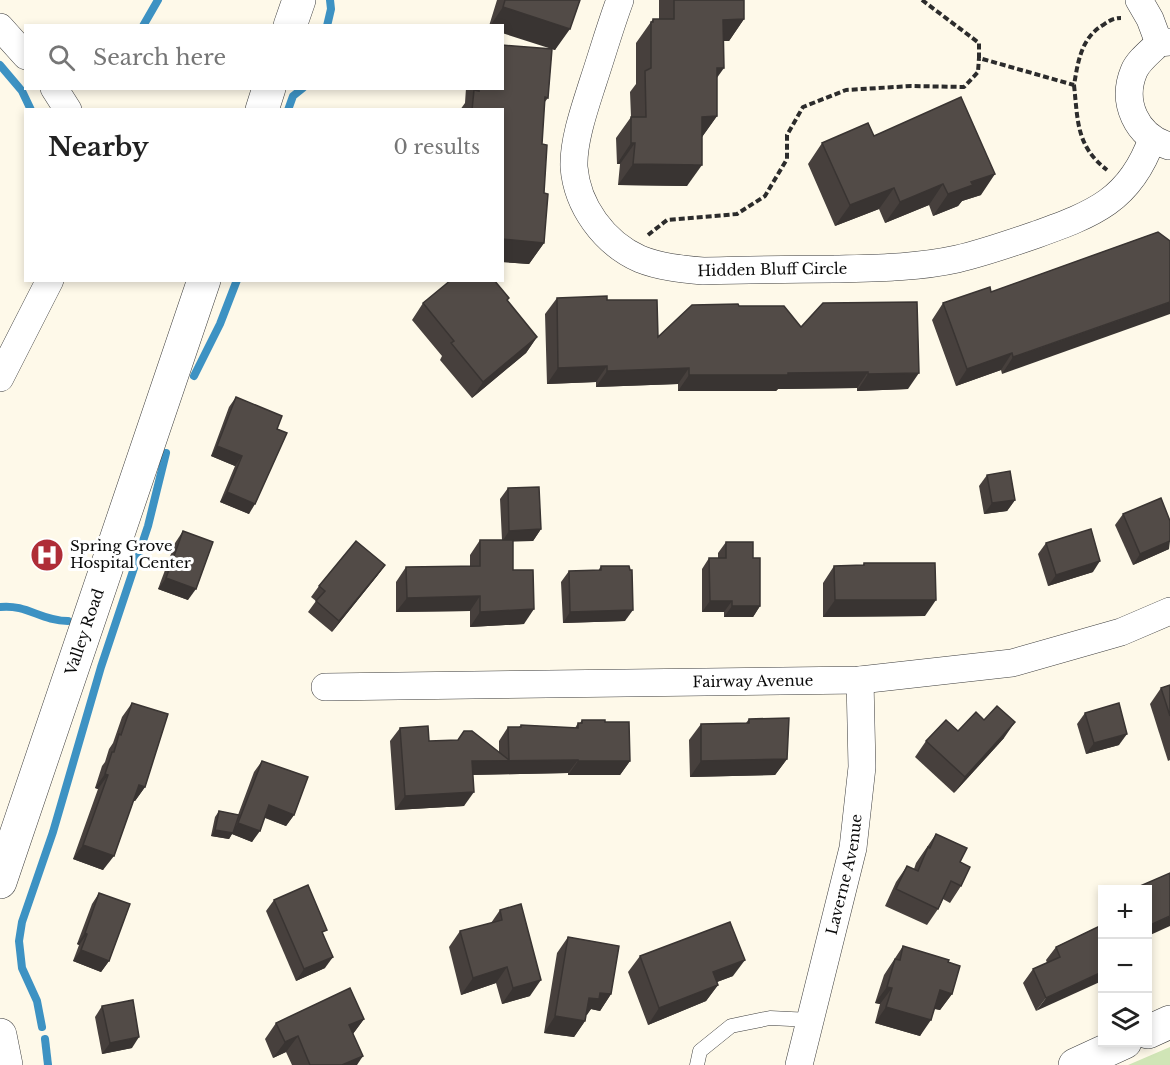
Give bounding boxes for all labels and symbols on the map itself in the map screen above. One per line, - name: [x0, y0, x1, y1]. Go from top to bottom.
- street label: Hidden Bluff Circle: [697, 259, 847, 280]
- place label: Spring Grove Hospital Center: [70, 536, 192, 572]
- hospital icon: Spring Grove Hospital Center: [29, 537, 65, 573]
- street label: Valley Road: [60, 586, 108, 679]
- street label: Fairway Avenue: [692, 671, 813, 691]
- street label: Laverne Avenue: [822, 813, 866, 937]

